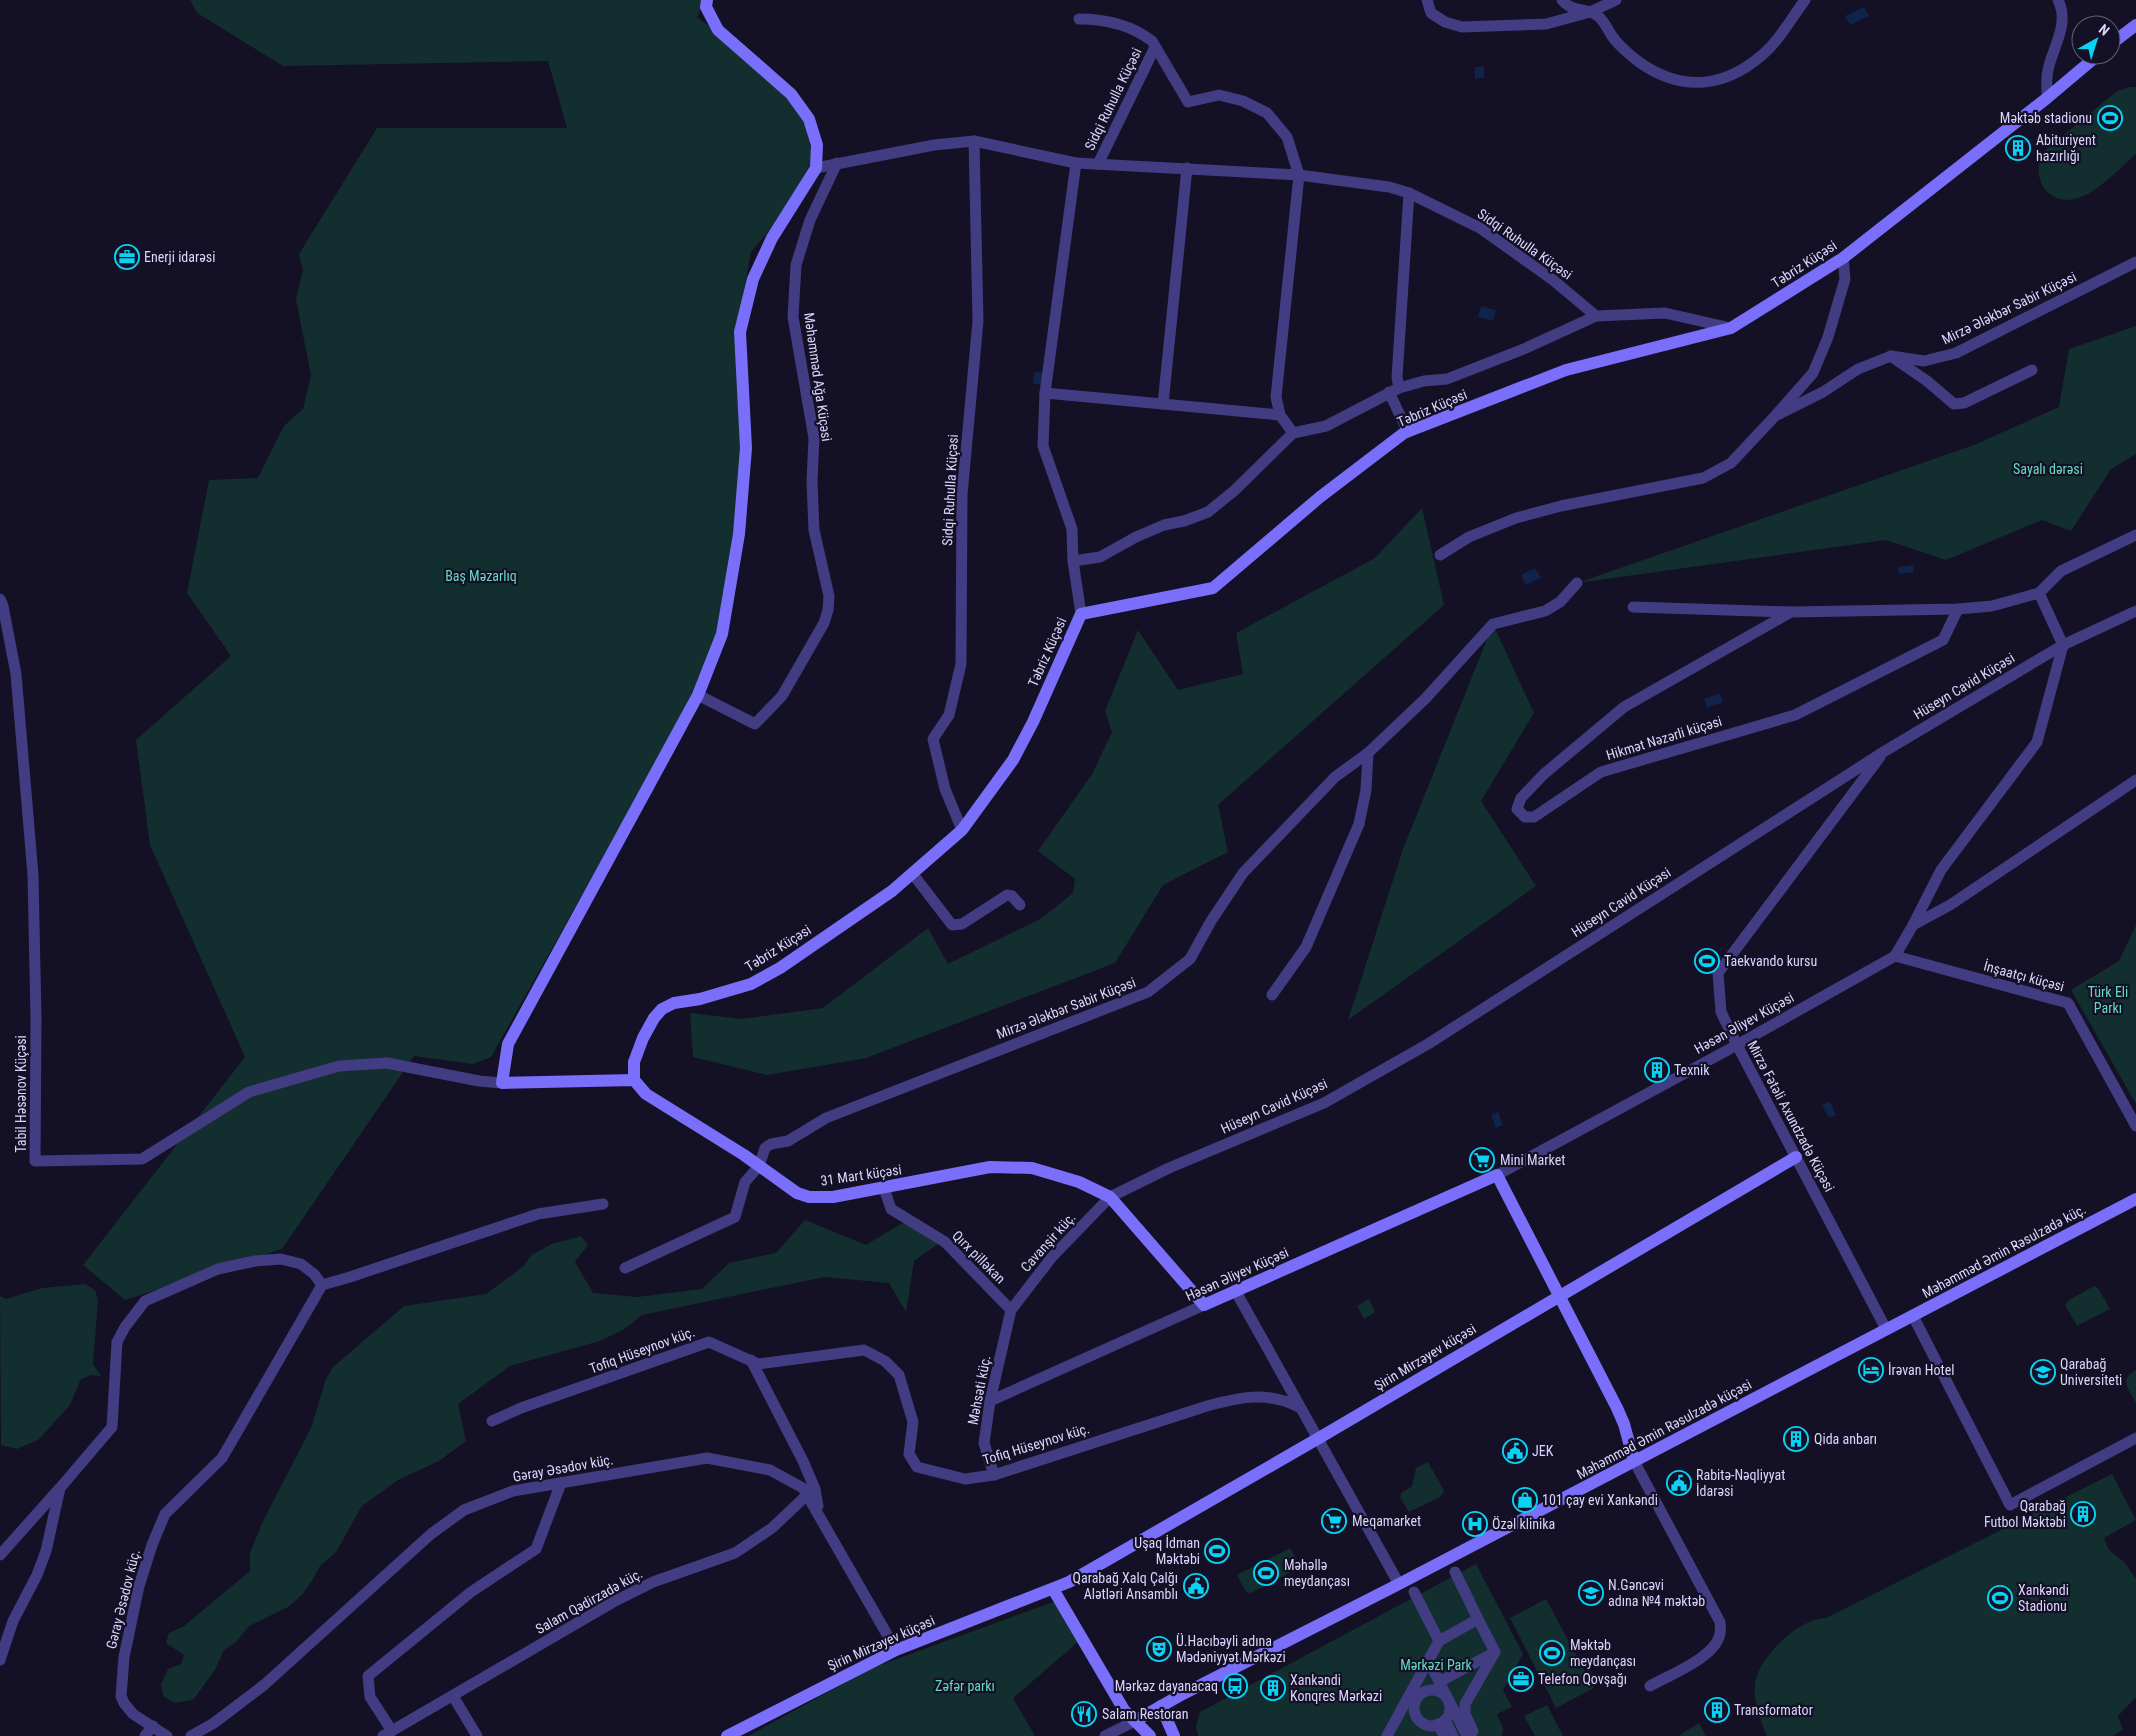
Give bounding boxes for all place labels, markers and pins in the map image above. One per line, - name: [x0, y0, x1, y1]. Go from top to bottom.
- sports icon: Məktəb stadionu: [2097, 105, 2123, 131]
- place label: Məktəb stadionu: [2000, 110, 2092, 126]
- place label: Abituriyent hazırlığı: [2036, 132, 2096, 164]
- building icon: Abituriyent hazırlığı: [2005, 135, 2031, 161]
- office icon: Enerji idarəsi: [114, 244, 140, 270]
- place label: Enerji idarəsi: [144, 249, 215, 265]
- sports icon: Taekvando kursu: [1694, 948, 1720, 974]
- place label: Taekvando kursu: [1724, 953, 1817, 969]
- building icon: Texnik: [1644, 1057, 1670, 1083]
- place label: Texnik: [1674, 1062, 1710, 1078]
- supermarket icon: Mini Market: [1469, 1147, 1495, 1173]
- place label: Mini Market: [1500, 1152, 1565, 1168]
- place label: Qarabağ Universiteti: [2060, 1356, 2122, 1388]
- hotel icon: İrəvan Hotel: [1858, 1357, 1884, 1383]
- school or university icon: Qarabağ Universiteti: [2030, 1359, 2056, 1385]
- place label: İrəvan Hotel: [1888, 1362, 1954, 1378]
- building icon: Qida anbarı: [1783, 1426, 1809, 1452]
- place label: Qida anbarı: [1814, 1431, 1877, 1447]
- public building icon: JEK: [1502, 1438, 1528, 1464]
- place label: JEK: [1532, 1443, 1554, 1459]
- place label: Rabitə-Nəqliyyat İdarəsi: [1696, 1467, 1785, 1499]
- public building icon: Rabitə-Nəqliyyat İdarəsi: [1666, 1470, 1692, 1496]
- shop icon: 101 çay evi Xankəndi: [1512, 1487, 1538, 1513]
- place label: 101 çay evi Xankəndi: [1542, 1492, 1658, 1508]
- place label: Qarabağ Futbol Məktəbi: [1984, 1498, 2066, 1530]
- building icon: Qarabağ Futbol Məktəbi: [2070, 1501, 2096, 1527]
- supermarket icon: Meqamarket: [1321, 1508, 1347, 1534]
- hospital icon: Özəl klinika: [1462, 1511, 1488, 1537]
- place label: Meqamarket: [1352, 1513, 1421, 1529]
- place label: Özəl klinika: [1492, 1516, 1555, 1532]
- place label: Uşaq İdman Məktəbi: [1134, 1535, 1200, 1567]
- sports icon: Uşaq İdman Məktəbi: [1204, 1538, 1230, 1564]
- place label: Məhəllə meydançası: [1284, 1557, 1350, 1589]
- sports icon: Məhəllə meydançası: [1253, 1560, 1279, 1586]
- place label: Qarabağ Xalq Çalğı Alətləri Ansamblı: [1073, 1570, 1178, 1602]
- public building icon: Qarabağ Xalq Çalğı Alətləri Ansamblı: [1183, 1573, 1209, 1599]
- place label: N.Gəncəvi adına №4 məktəb: [1608, 1577, 1705, 1609]
- school or university icon: N.Gəncəvi adına №4 məktəb: [1578, 1580, 1604, 1606]
- place label: Xankəndi Stadionu: [2018, 1582, 2069, 1614]
- sports icon: Xankəndi Stadionu: [1987, 1585, 2013, 1611]
- place label: Ü.Hacıbəyli adına Mədəniyyət Mərkəzi: [1176, 1633, 1286, 1665]
- theatre icon: Ü.Hacıbəyli adına Mədəniyyət Mərkəzi: [1146, 1636, 1172, 1662]
- place label: Məktəb meydançası: [1570, 1637, 1636, 1669]
- sports icon: Məktəb meydançası: [1539, 1640, 1565, 1666]
- office icon: Telefon Qovşağı: [1508, 1666, 1534, 1692]
- place label: Telefon Qovşağı: [1538, 1671, 1627, 1687]
- place label: Xankəndi Konqres Mərkəzi: [1290, 1672, 1382, 1704]
- bus stop icon: Mərkəz dayanacaq: [1222, 1673, 1248, 1699]
- building icon: Xankəndi Konqres Mərkəzi: [1260, 1675, 1286, 1701]
- place label: Mərkəz dayanacaq: [1115, 1678, 1218, 1694]
- building icon: Transformator: [1704, 1697, 1730, 1723]
- restaurant icon: Salam Restoran: [1071, 1701, 1097, 1727]
- place label: Transformator: [1734, 1702, 1813, 1718]
- place label: Salam Restoran: [1102, 1706, 1189, 1722]

